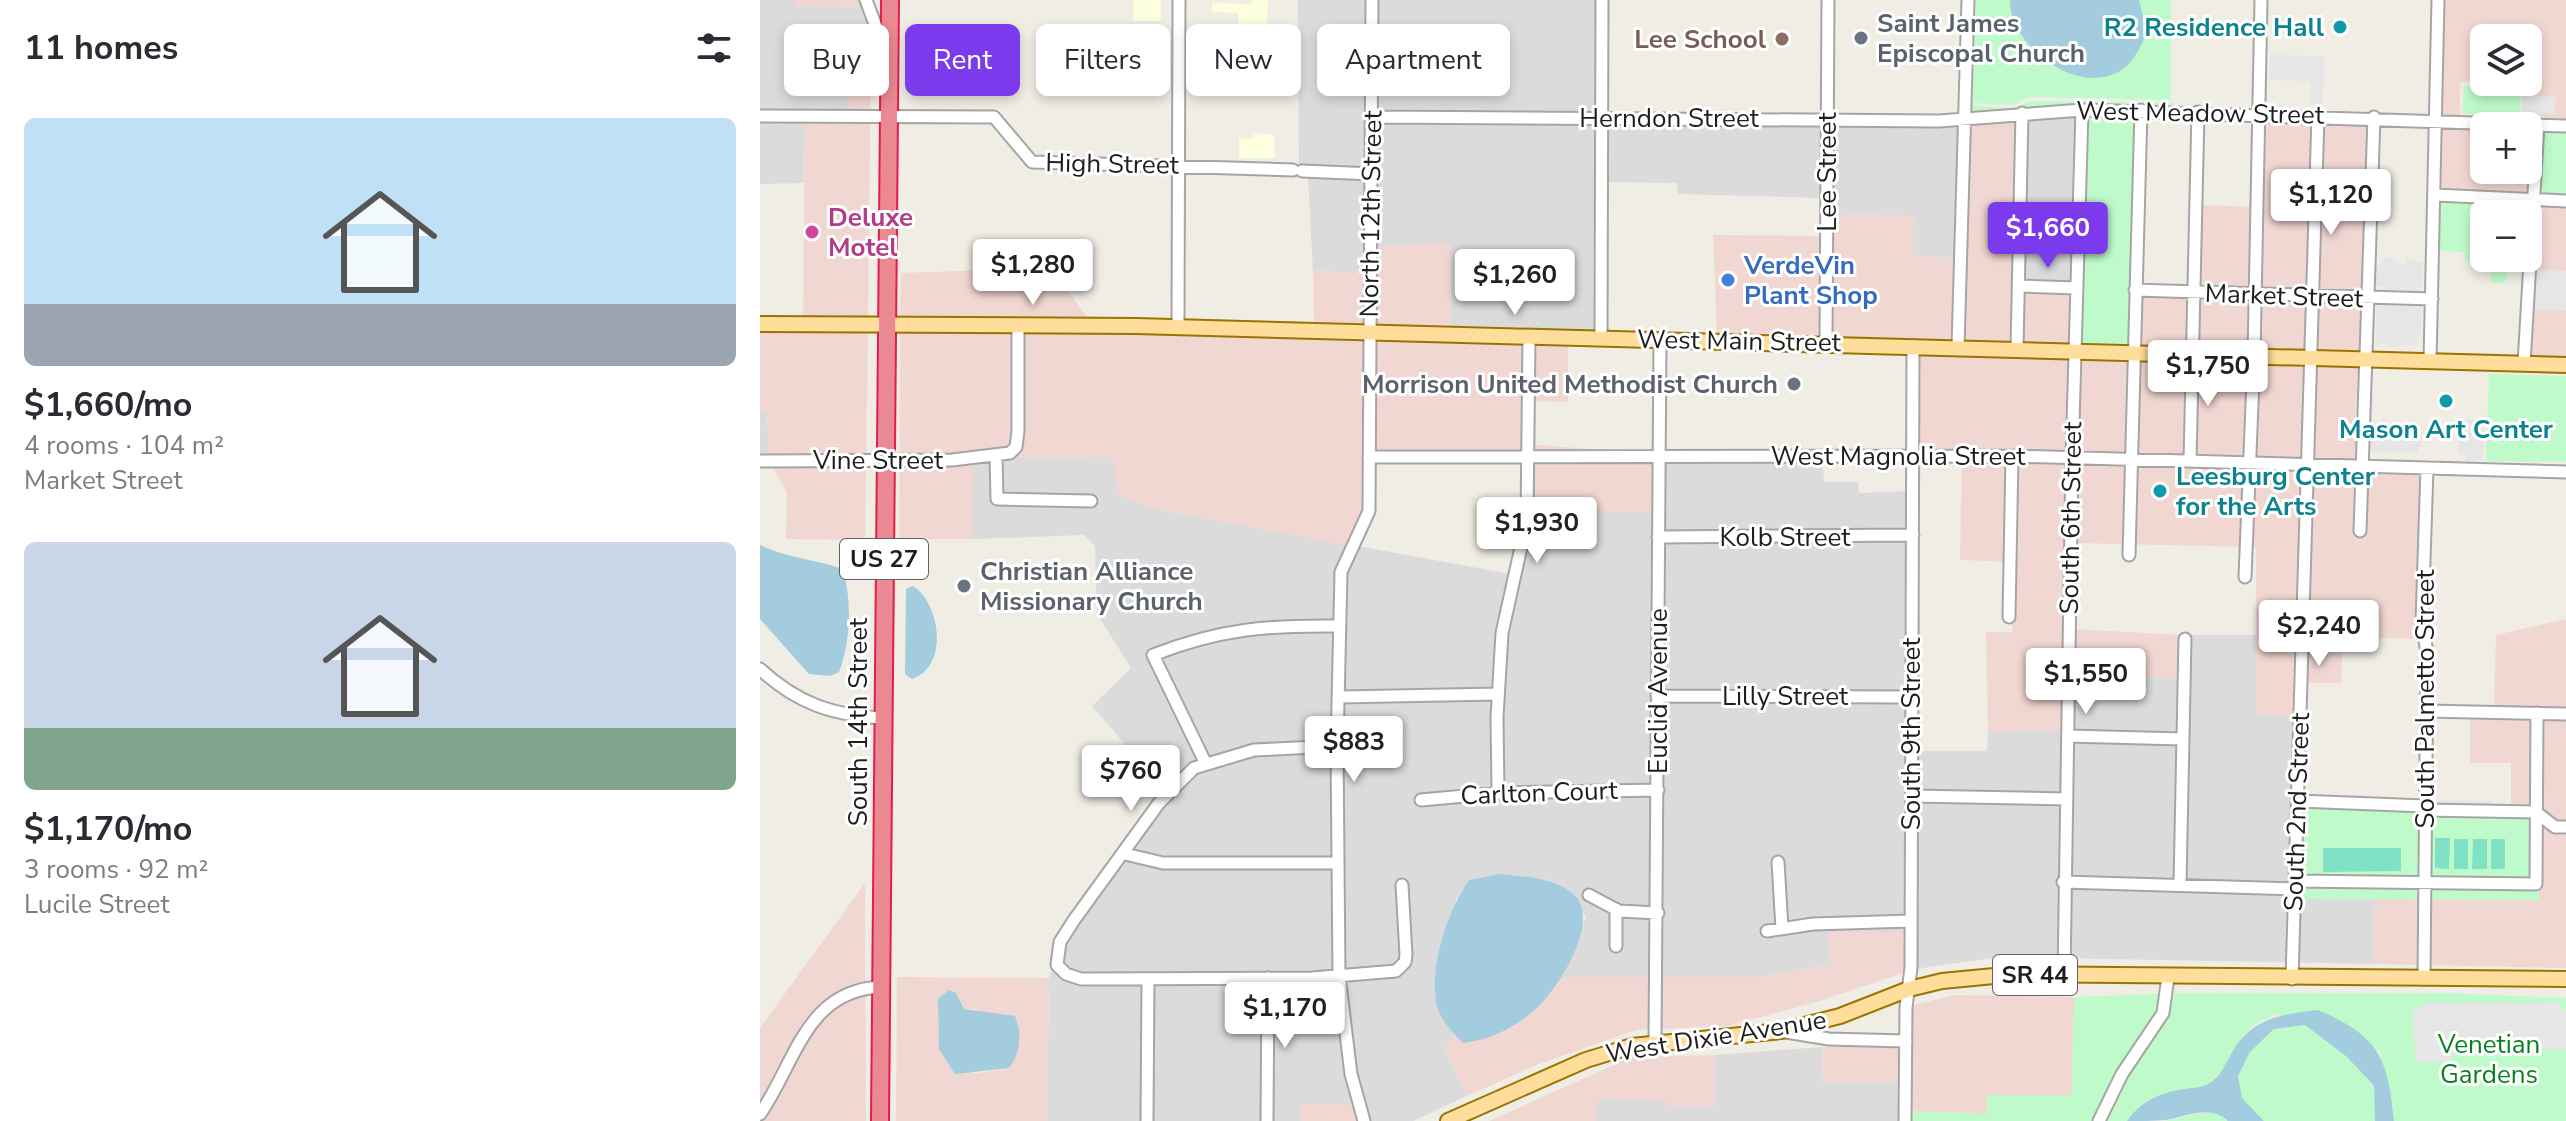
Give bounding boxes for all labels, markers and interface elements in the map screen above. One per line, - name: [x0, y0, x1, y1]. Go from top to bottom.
- place label: Saint James Episcopal Church: [1877, 6, 2085, 71]
- place label: R2 Residence Hall: [2104, 10, 2325, 45]
- marker: R2 Residence Hall: [2331, 18, 2349, 36]
- place label: Lee School: [1634, 22, 1767, 57]
- chip: Buy: [784, 24, 889, 96]
- chip: Rent: [905, 24, 1020, 96]
- chip: Filters: [1036, 24, 1170, 96]
- chip: New: [1186, 24, 1301, 96]
- chip: Apartment: [1317, 24, 1510, 96]
- map controls: [2470, 24, 2542, 272]
- button: layers: [2470, 24, 2542, 96]
- text: 11 homes: [24, 25, 178, 71]
- icon: filters: [692, 26, 736, 70]
- marker: Saint James Episcopal Church: [1852, 29, 1870, 47]
- marker: Lee School: [1773, 30, 1791, 48]
- street label: West Meadow Street: [2076, 93, 2325, 133]
- street label: Herndon Street: [1579, 101, 1760, 136]
- street label: North 12th Street: [1352, 109, 1390, 318]
- street label: Lee Street: [1810, 111, 1845, 232]
- button: +: [2470, 112, 2542, 184]
- street label: High Street: [1045, 145, 1180, 183]
- pin: $1,120: [2266, 169, 2396, 237]
- icon: home: [308, 170, 452, 314]
- text: $1,120: [2289, 177, 2373, 212]
- place label: Deluxe Motel: [828, 200, 913, 265]
- button: −: [2470, 200, 2542, 272]
- pin: $1,660: [1983, 202, 2113, 270]
- text: $1,660: [2006, 210, 2090, 245]
- marker: Deluxe Motel: [803, 223, 821, 241]
- pin: $1,280: [968, 239, 1098, 307]
- text: $1,280: [991, 247, 1075, 282]
- place label: VerdeVin Plant Shop: [1743, 248, 1878, 313]
- pin: $1,260: [1450, 249, 1580, 317]
- text: $1,260: [1473, 257, 1557, 292]
- marker: VerdeVin Plant Shop: [1719, 271, 1737, 289]
- street label: Market Street: [2204, 276, 2365, 316]
- street label: West Main Street: [1637, 322, 1842, 360]
- pin: $1,750: [2143, 340, 2273, 408]
- text: $1,750: [2166, 348, 2250, 383]
- place label: Morrison United Methodist Church: [1362, 367, 1778, 402]
- marker: Morrison United Methodist Church: [1785, 375, 1803, 393]
- text: $1,660/mo: [24, 382, 192, 428]
- marker: Mason Art Center: [2437, 392, 2455, 410]
- place label: Mason Art Center: [2339, 412, 2554, 447]
- street label: South 6th Street: [2052, 420, 2090, 615]
- text: 4 rooms · 104 m²: [24, 428, 224, 463]
- street label: West Magnolia Street: [1771, 439, 2026, 474]
- street label: Vine Street: [812, 443, 944, 478]
- place label: Leesburg Center for the Arts: [2176, 459, 2376, 524]
- text: Market Street: [24, 463, 183, 498]
- marker: Leesburg Center for the Arts: [2151, 482, 2169, 500]
- pin: $1,930: [1472, 497, 1602, 565]
- text: $1,930: [1495, 505, 1579, 540]
- street label: Kolb Street: [1720, 520, 1851, 555]
- road number: US 27: [840, 539, 928, 579]
- place label: Christian Alliance Missionary Church: [980, 554, 1203, 619]
- street label: South Palmetto Street: [2408, 569, 2443, 828]
- marker: Christian Alliance Missionary Church: [955, 577, 973, 595]
- icon: home: [308, 594, 452, 738]
- pin: $2,240: [2254, 600, 2384, 668]
- street label: Euclid Avenue: [1641, 608, 1676, 774]
- text: $2,240: [2277, 608, 2361, 643]
- street label: South 14th Street: [841, 617, 876, 826]
- street label: South 9th Street: [1894, 637, 1929, 830]
- pin: $1,550: [2021, 648, 2151, 716]
- text: $1,550: [2044, 656, 2128, 691]
- street label: Lilly Street: [1722, 679, 1849, 714]
- street label: South 2nd Street: [2276, 711, 2318, 912]
- pin: $883: [1307, 716, 1401, 784]
- text: $883: [1323, 724, 1385, 759]
- pin: $760: [1084, 745, 1178, 813]
- text: $760: [1100, 753, 1162, 788]
- street label: Carlton Court: [1460, 773, 1619, 813]
- text: $1,170/mo: [24, 806, 192, 852]
- text: 3 rooms · 92 m²: [24, 852, 208, 887]
- text: Lucile Street: [24, 887, 170, 922]
- road number: SR 44: [1993, 955, 2077, 995]
- pin: $1,170: [1220, 982, 1350, 1050]
- text: $1,170: [1243, 990, 1327, 1025]
- street label: West Dixie Avenue: [1603, 1002, 1829, 1072]
- park label: Venetian Gardens: [2437, 1027, 2540, 1092]

